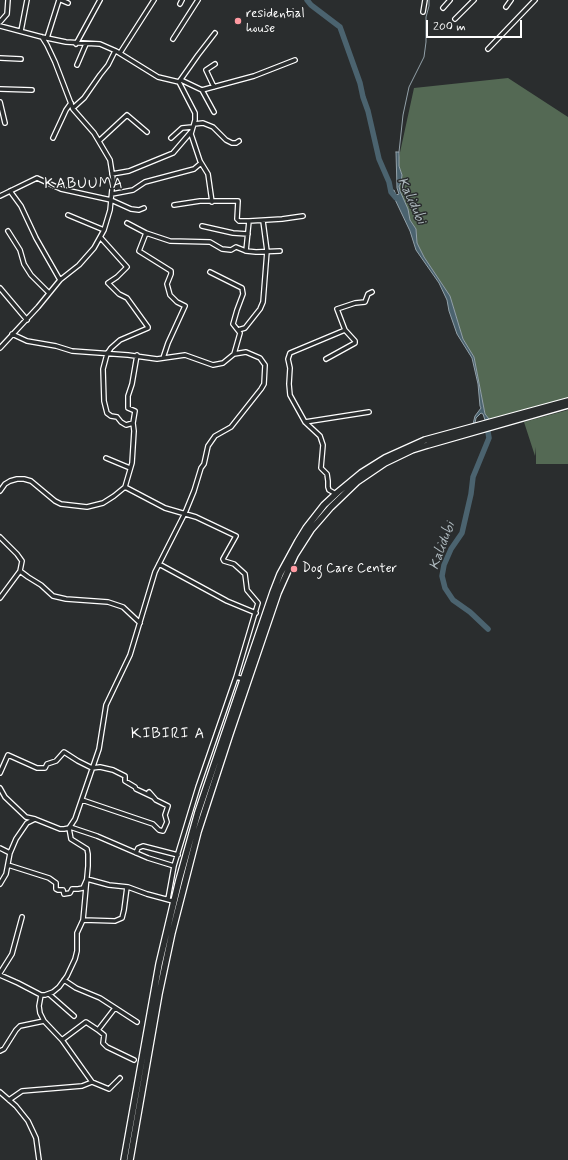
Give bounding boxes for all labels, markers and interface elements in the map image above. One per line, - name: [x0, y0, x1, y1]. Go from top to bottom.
- place label: residential house: [246, 6, 305, 37]
- scale bar: [428, 12, 524, 38]
- marker: residential house: [233, 16, 243, 26]
- text: 200 m: [433, 19, 466, 35]
- water label: Kalidubi: [393, 175, 429, 227]
- district label: KABUUMA: [45, 176, 123, 194]
- water label: Kalidubi: [427, 520, 459, 572]
- place label: Dog Care Center: [302, 561, 397, 577]
- marker: Dog Care Center: [289, 564, 299, 574]
- district label: KIBIRI A: [132, 726, 204, 744]

